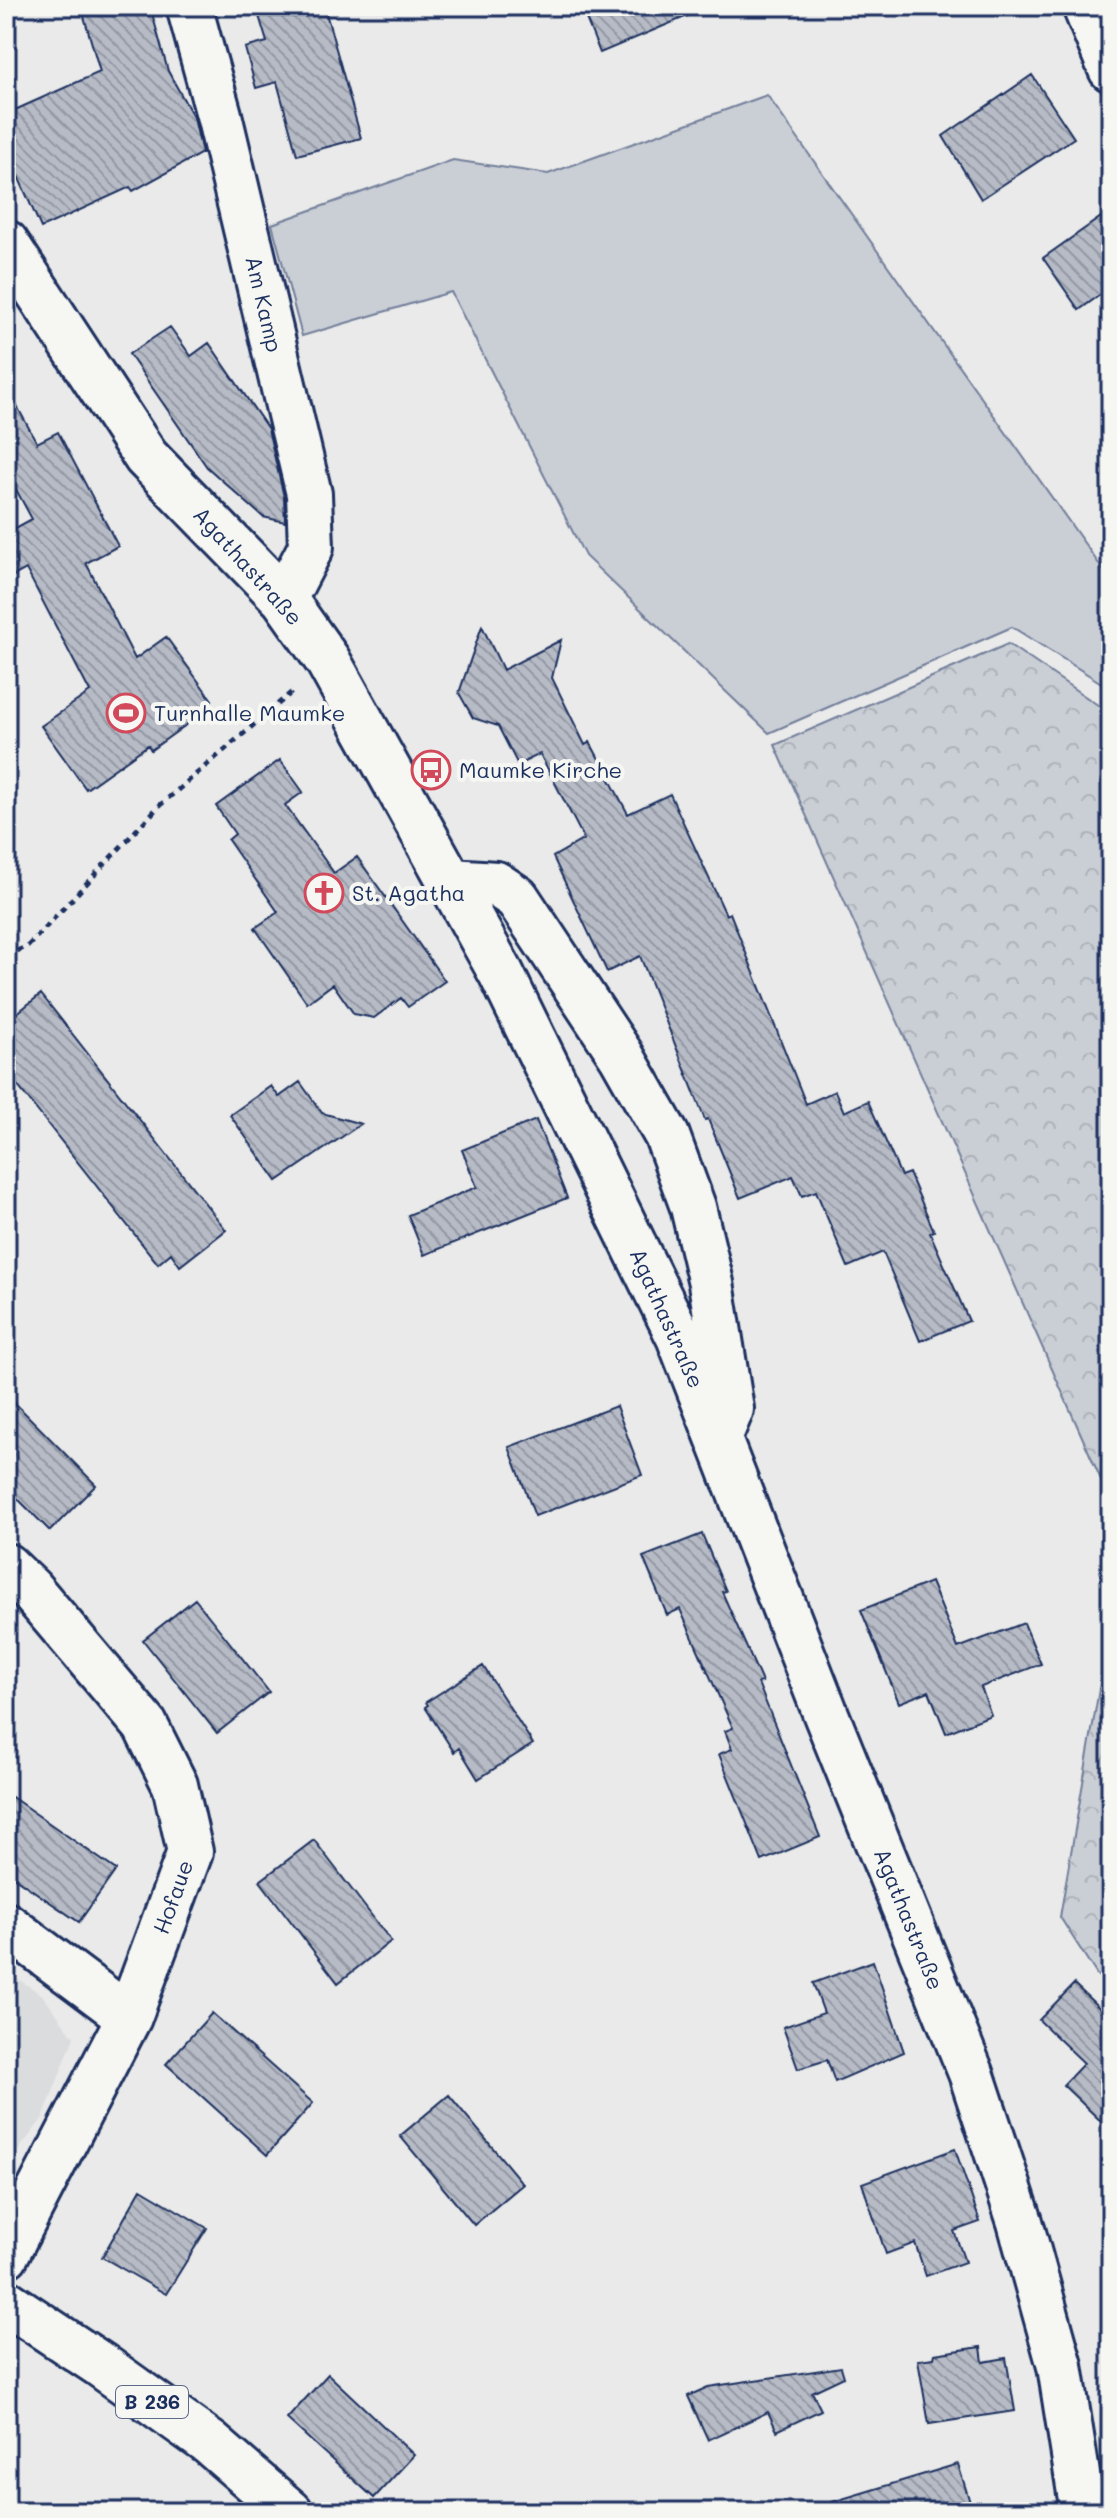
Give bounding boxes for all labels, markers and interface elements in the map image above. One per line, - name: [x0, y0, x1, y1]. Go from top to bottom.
- street label: Am Kamp: [239, 253, 290, 355]
- street label: Agathastraße: [187, 500, 309, 631]
- sports icon: Turnhalle Maumke: [105, 692, 147, 734]
- place label: Turnhalle Maumke: [154, 698, 345, 727]
- bus stop icon: Maumke Kirche: [410, 749, 452, 791]
- place label: Maumke Kirche: [459, 755, 622, 784]
- church icon: St. Agatha: [303, 872, 345, 914]
- place label: St. Agatha: [352, 878, 465, 907]
- street label: Agathastraße: [624, 1243, 711, 1392]
- street label: Agathastraße: [868, 1844, 951, 1994]
- street label: Hofaue: [146, 1856, 199, 1938]
- road number: B 236: [116, 2386, 188, 2418]

